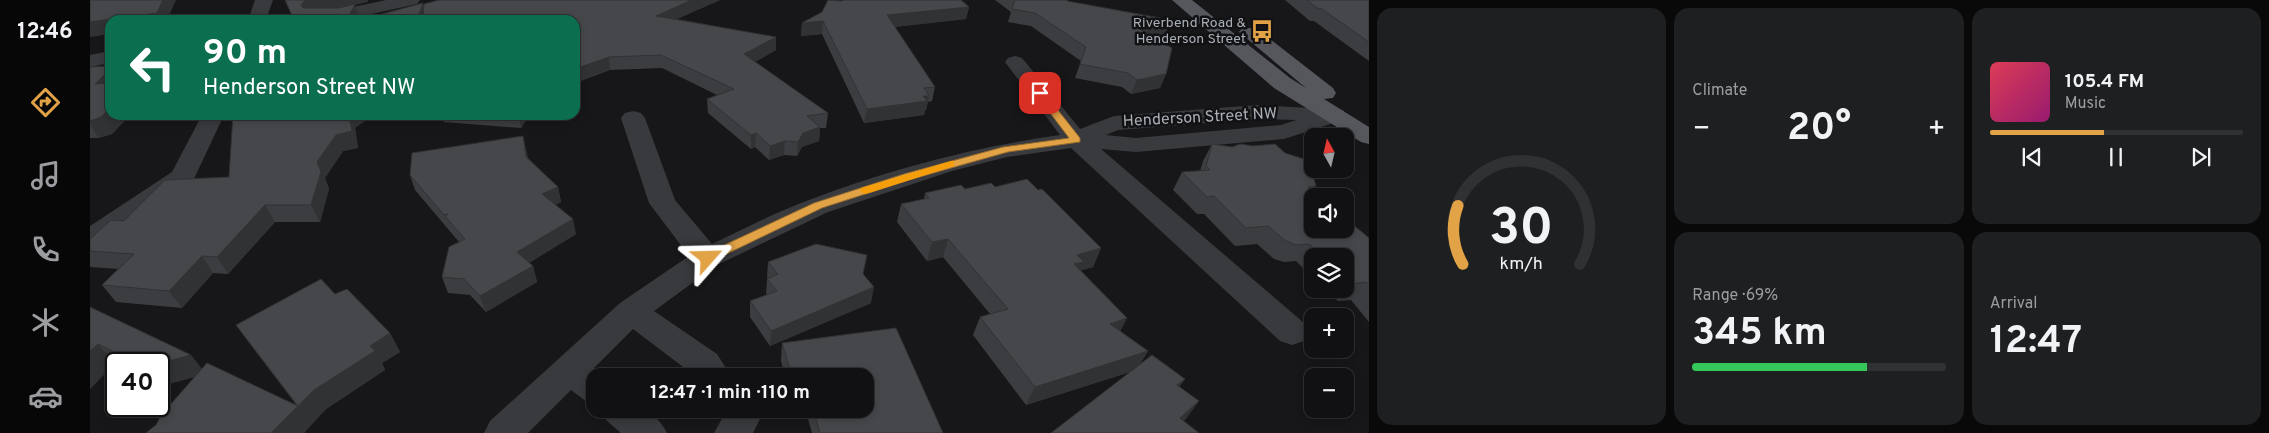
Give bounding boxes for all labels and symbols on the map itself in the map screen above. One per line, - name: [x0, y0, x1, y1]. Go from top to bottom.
- place label: Riverbend Road & Henderson Street: [1133, 15, 1247, 48]
- bus stop icon: Riverbend Road & Henderson Street: [1249, 18, 1275, 44]
- pin: [1019, 72, 1061, 114]
- street label: Henderson Street NW: [1122, 104, 1278, 132]
- north arrow: [1304, 128, 1354, 178]
- position arrow: [681, 231, 733, 283]
- speed limit sign: 40: [105, 352, 170, 417]

